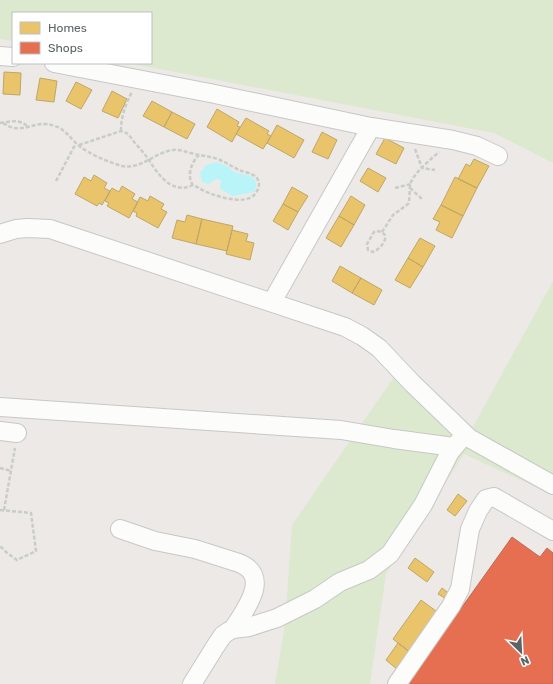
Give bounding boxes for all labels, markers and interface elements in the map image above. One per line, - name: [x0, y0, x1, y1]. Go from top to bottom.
- legend: [12, 12, 152, 64]
- text: Homes: [48, 21, 87, 35]
- text: Shops: [48, 41, 83, 55]
- north arrow: [501, 632, 541, 672]
- text: N: [519, 653, 531, 668]

